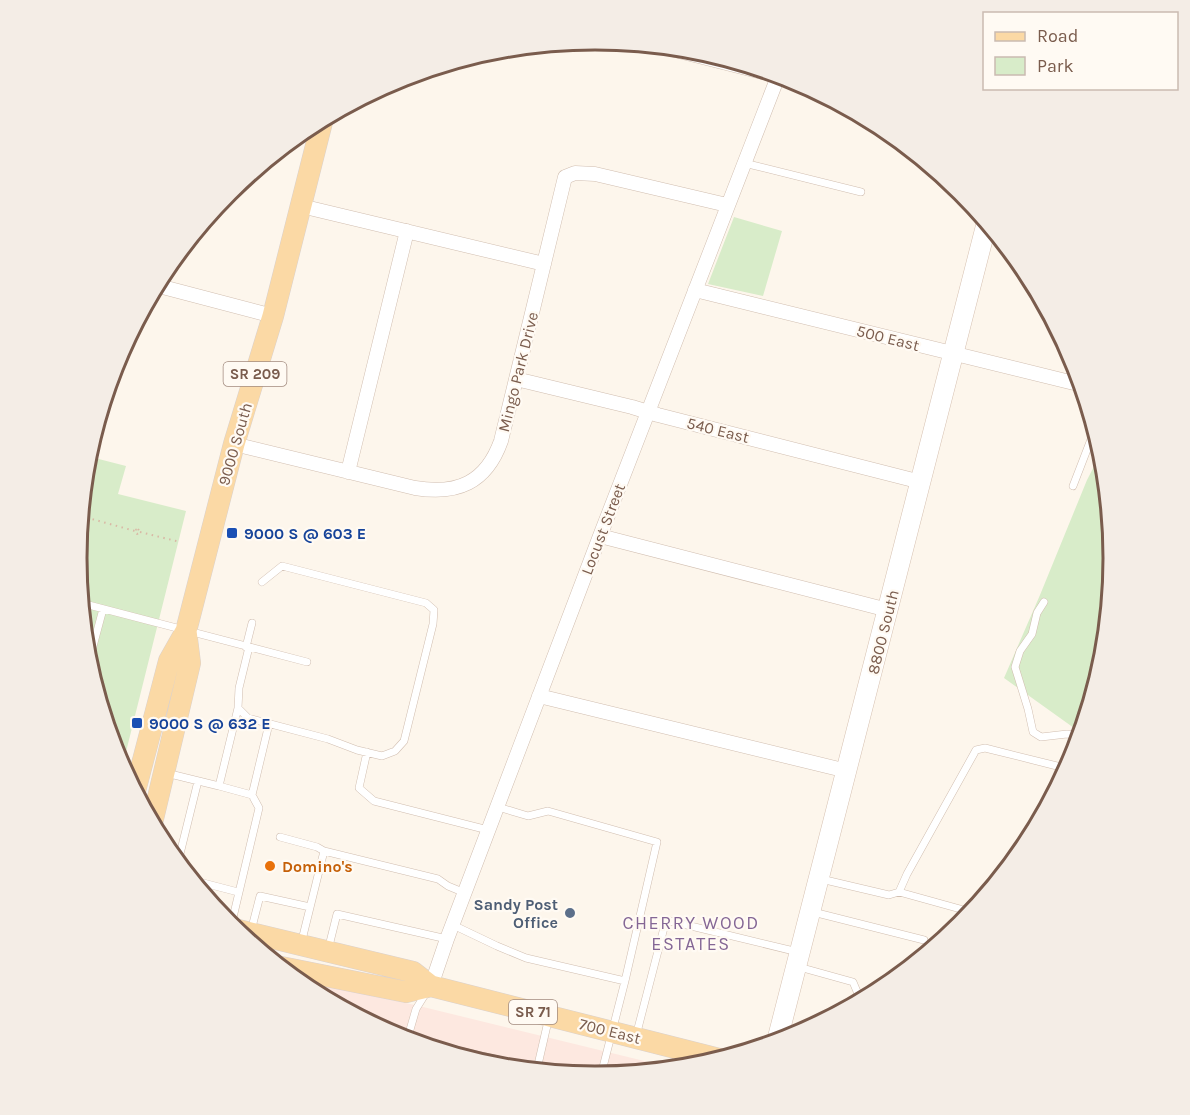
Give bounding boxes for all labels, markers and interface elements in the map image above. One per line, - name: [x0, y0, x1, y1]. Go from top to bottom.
- legend: [983, 12, 1178, 90]
- text: Road: [1037, 25, 1078, 47]
- text: Park: [1037, 55, 1074, 77]
- street label: Mingo Park Drive: [494, 310, 542, 434]
- street label: 500 East: [855, 321, 921, 355]
- road number: SR 209: [224, 362, 286, 386]
- street label: 9000 South: [214, 400, 256, 488]
- street label: 540 East: [685, 413, 751, 447]
- street label: Locust Street: [577, 481, 629, 577]
- place label: 9000 S @ 603 E: [244, 524, 366, 543]
- marker: 9000 S @ 603 E: [225, 526, 239, 540]
- street label: 8800 South: [863, 588, 903, 676]
- place label: 9000 S @ 632 E: [149, 714, 271, 733]
- marker: 9000 S @ 632 E: [130, 716, 144, 730]
- place label: Domino's: [282, 857, 353, 876]
- marker: Domino's: [263, 859, 277, 873]
- place label: Sandy Post Office: [473, 895, 558, 932]
- marker: Sandy Post Office: [563, 906, 577, 920]
- district label: CHERRY WOOD ESTATES: [622, 912, 760, 955]
- road number: SR 71: [509, 1000, 557, 1024]
- street label: 700 East: [577, 1014, 643, 1048]

